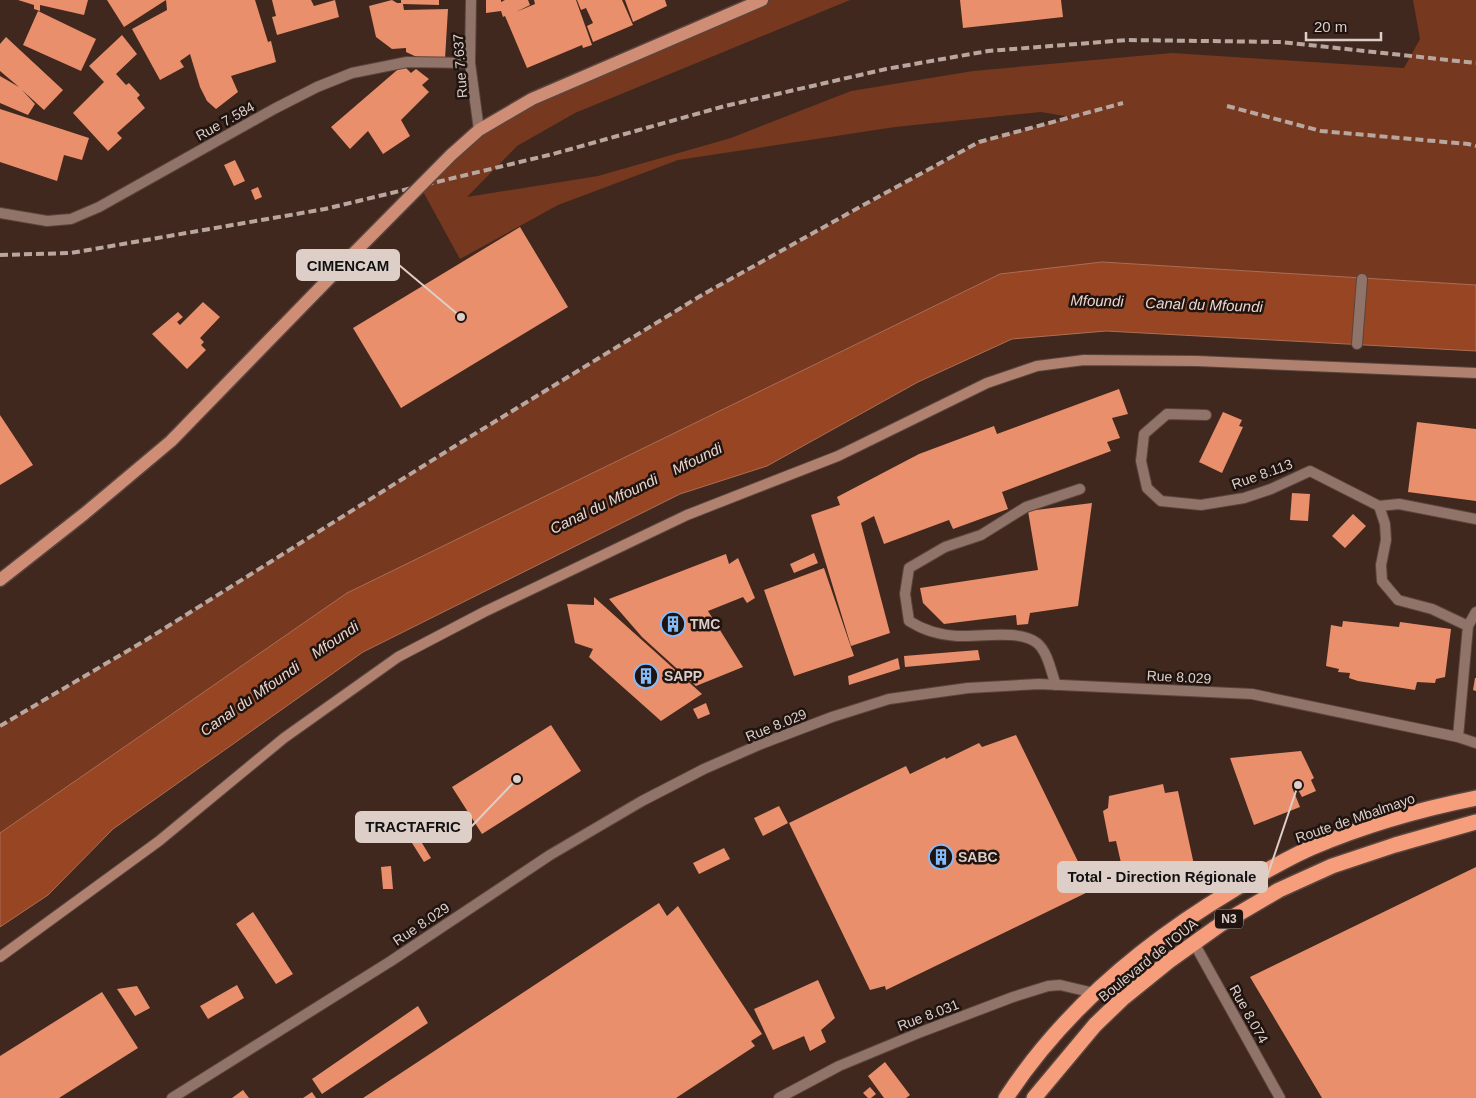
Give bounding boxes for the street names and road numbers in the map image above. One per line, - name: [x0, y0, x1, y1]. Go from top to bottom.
- street label: Rue 7.637: [450, 33, 470, 99]
- street label: Rue 7.584: [193, 98, 257, 144]
- street label: Rue 8.113: [1229, 456, 1295, 492]
- street label: Rue 8.029: [1146, 667, 1212, 687]
- street label: Rue 8.029: [743, 705, 809, 745]
- street label: Route de Mbalmayo: [1293, 790, 1417, 846]
- street label: Rue 8.029: [390, 899, 452, 949]
- road number: N3: [1215, 910, 1243, 929]
- street label: Boulevard de l'OUA: [1095, 915, 1201, 1005]
- street label: Rue 8.074: [1226, 982, 1272, 1046]
- street label: Rue 8.031: [895, 996, 961, 1034]

